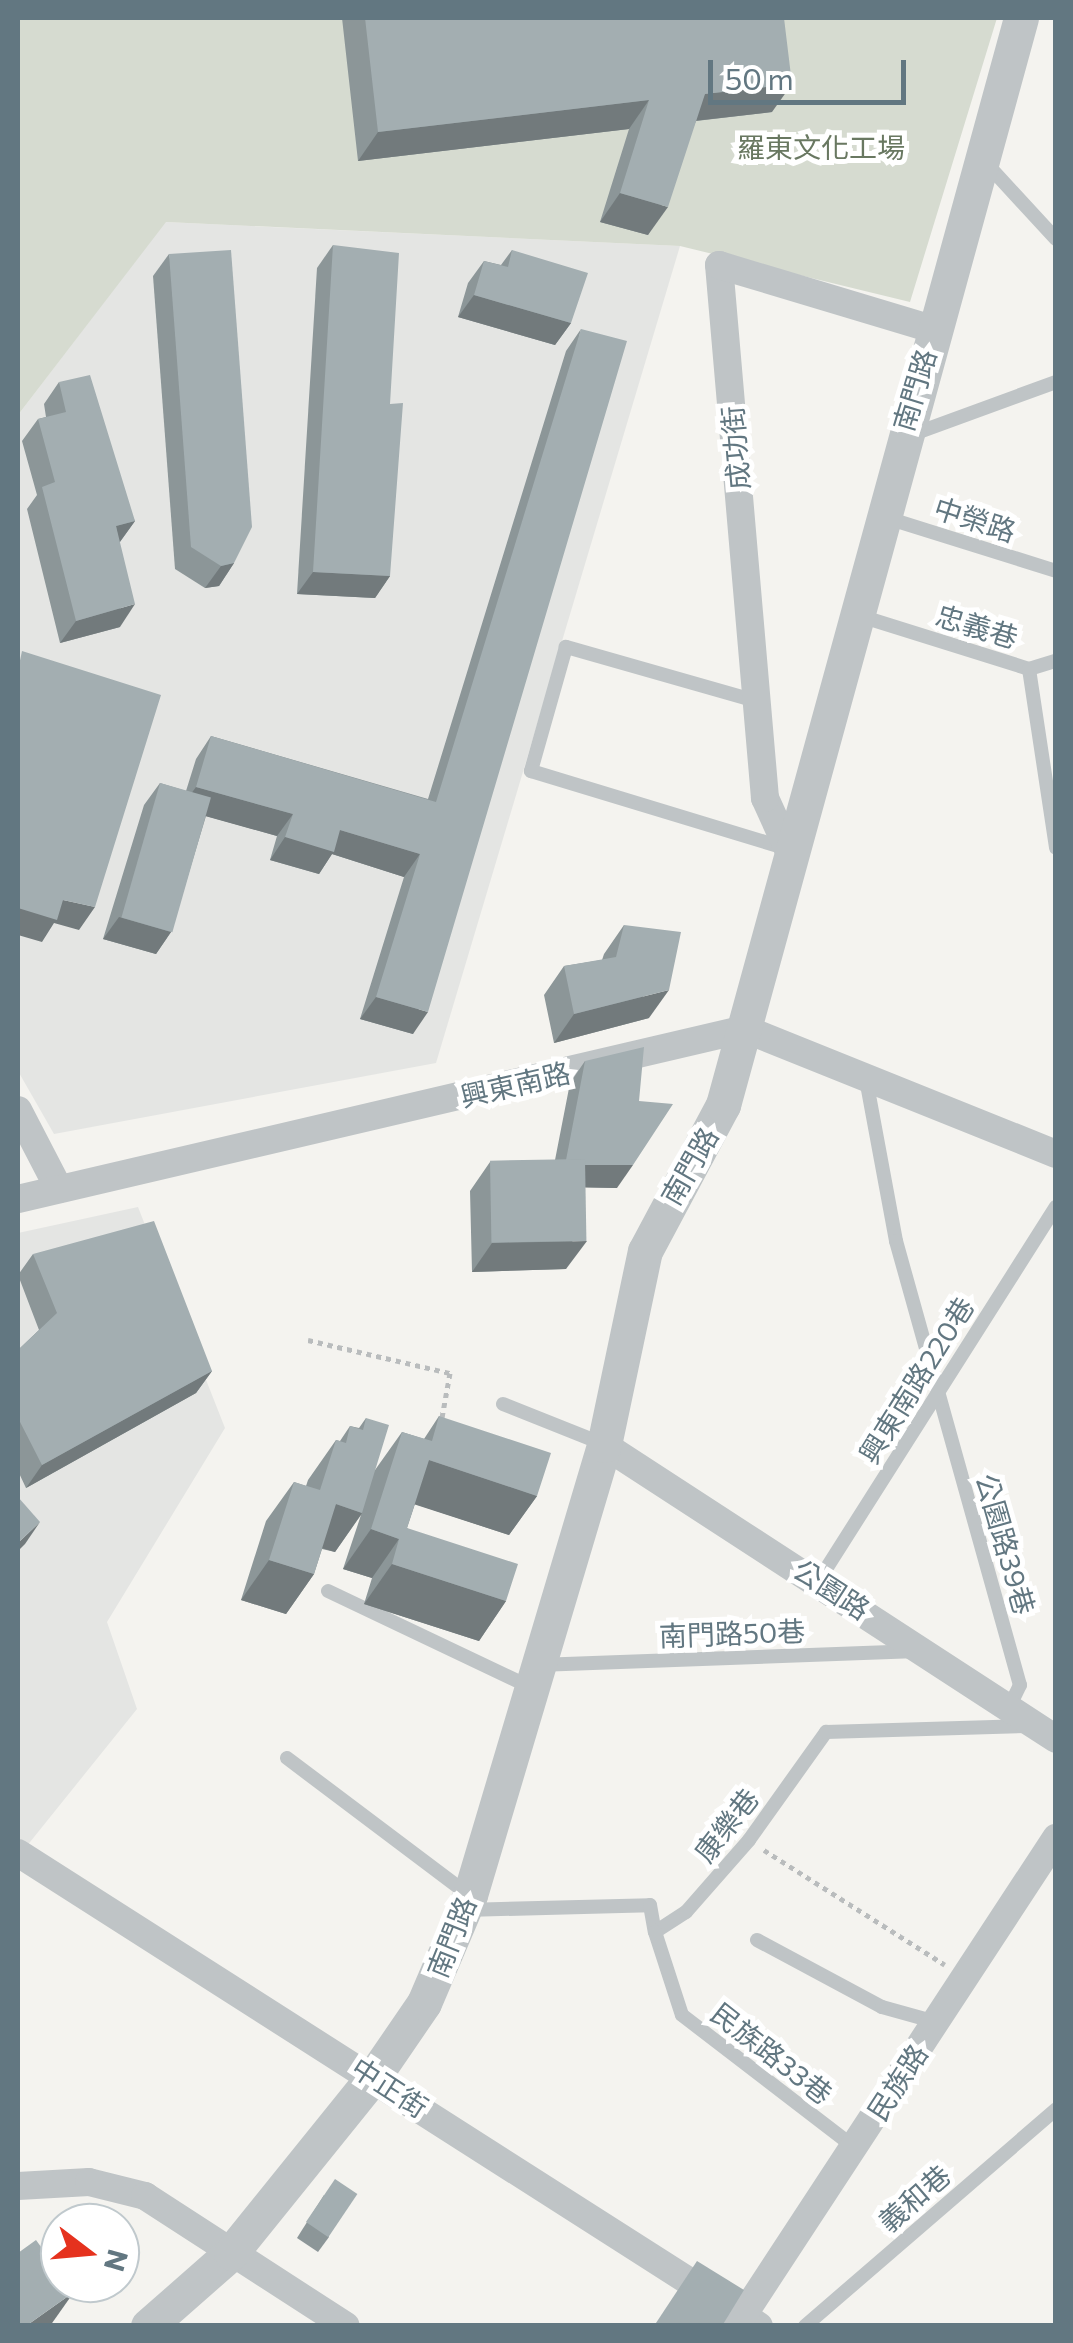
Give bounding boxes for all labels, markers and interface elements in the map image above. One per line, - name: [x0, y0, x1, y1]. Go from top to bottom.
- scale bar: [713, 40, 910, 102]
- text: 50 m: [725, 59, 794, 96]
- park label: 羅東文化工場: [737, 130, 905, 164]
- street label: 南門路: [886, 345, 942, 435]
- street label: 成功街: [715, 405, 755, 491]
- street label: 中榮路: [930, 490, 1020, 548]
- street label: 忠義巷: [932, 598, 1022, 654]
- street label: 興東南路: [457, 1055, 573, 1113]
- street label: 南門路: [653, 1121, 725, 1211]
- street label: 興東南路220巷: [852, 1291, 980, 1469]
- street label: 公園路39巷: [970, 1470, 1042, 1618]
- street label: 公園路: [788, 1552, 876, 1626]
- street label: 南門路50巷: [658, 1614, 806, 1652]
- street label: 康樂巷: [687, 1782, 765, 1868]
- street label: 南門路: [420, 1892, 482, 1982]
- street label: 民族路33巷: [705, 1995, 839, 2111]
- street label: 民族路: [860, 2038, 934, 2126]
- street label: 中正街: [346, 2050, 434, 2124]
- street label: 義和巷: [871, 2158, 957, 2238]
- north arrow: [40, 2203, 140, 2303]
- text: N: [98, 2246, 136, 2275]

